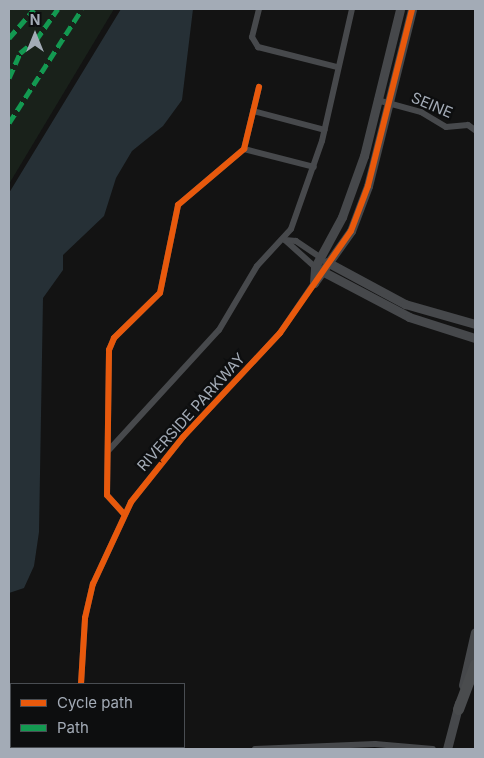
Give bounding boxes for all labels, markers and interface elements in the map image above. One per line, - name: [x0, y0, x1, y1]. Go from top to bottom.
- north arrow: [10, 10, 60, 60]
- text: N: [30, 11, 40, 28]
- street label: SEINE: [409, 88, 455, 122]
- street label: RIVERSIDE PARKWAY: [133, 349, 249, 475]
- legend: [10, 683, 185, 748]
- text: Cycle path: [57, 693, 133, 712]
- text: Path: [57, 718, 89, 737]

